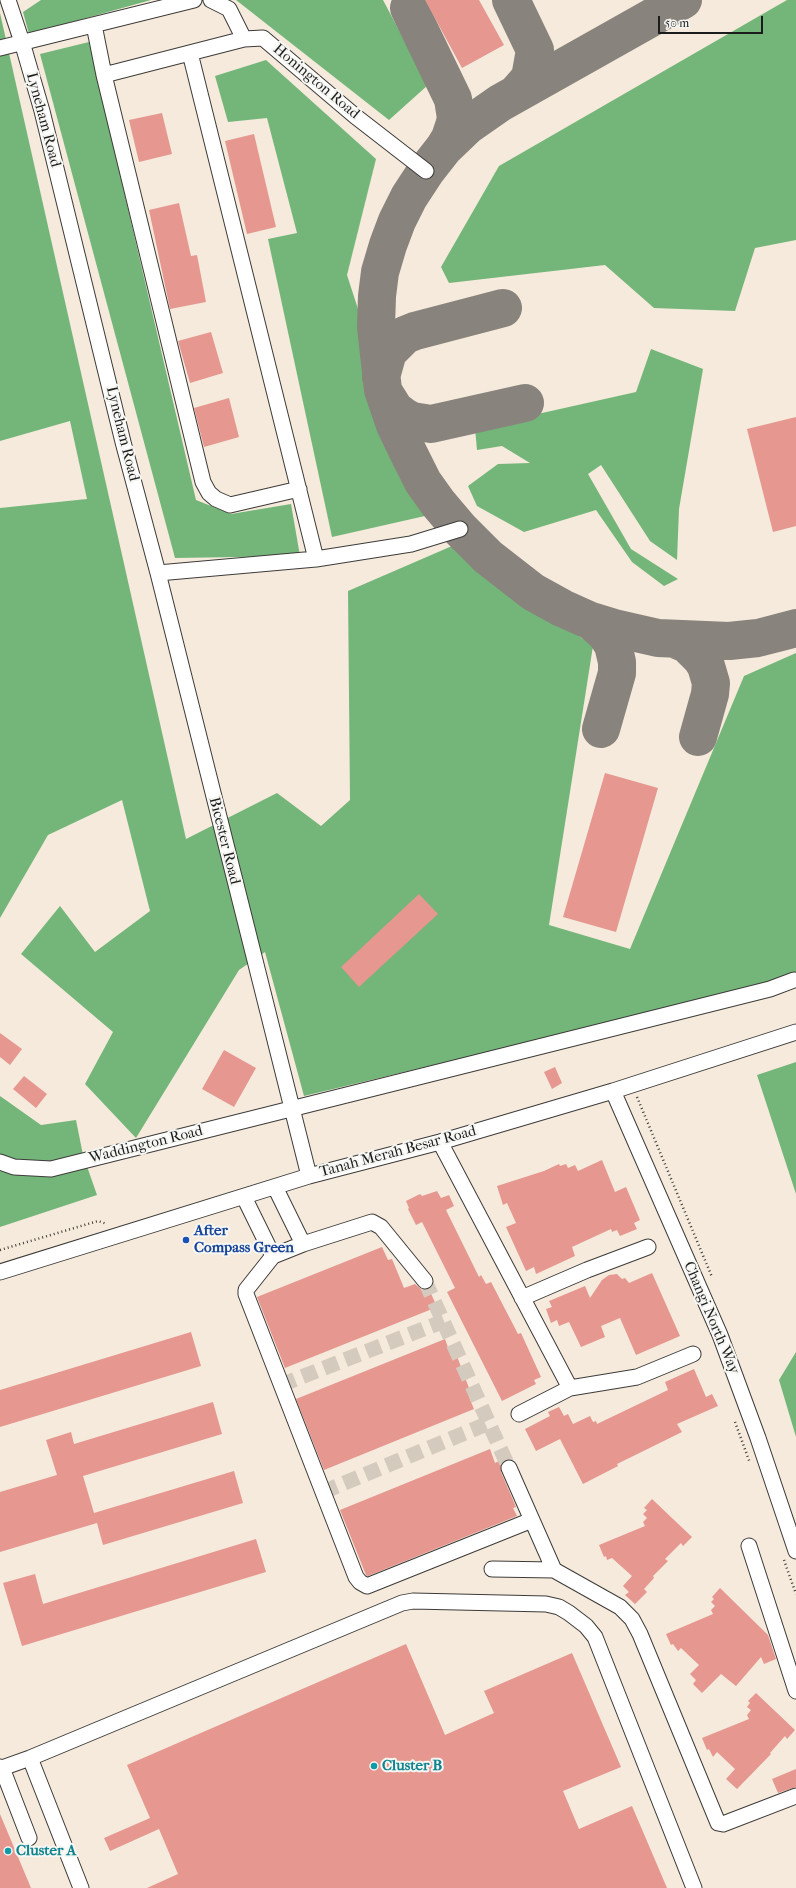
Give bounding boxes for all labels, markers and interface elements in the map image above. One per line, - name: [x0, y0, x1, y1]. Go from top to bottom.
- scale bar: [660, 8, 765, 34]
- text: 50 m: [665, 16, 689, 30]
- street label: Honington Road: [269, 41, 363, 123]
- street label: Lyneham Road: [22, 71, 64, 169]
- street label: Lyneham Road: [102, 385, 142, 483]
- street label: Bicester Road: [204, 795, 244, 887]
- street label: Waddington Road: [87, 1122, 205, 1168]
- street label: Tanah Merah Besar Road: [318, 1122, 478, 1182]
- place label: After Compass Green: [194, 1222, 294, 1257]
- marker: After Compass Green: [181, 1235, 191, 1245]
- street label: Changi North Way: [679, 1259, 743, 1377]
- place label: Cluster B: [382, 1757, 442, 1775]
- marker: Cluster B: [369, 1761, 379, 1771]
- place label: Cluster A: [16, 1842, 76, 1860]
- marker: Cluster A: [3, 1846, 13, 1856]

